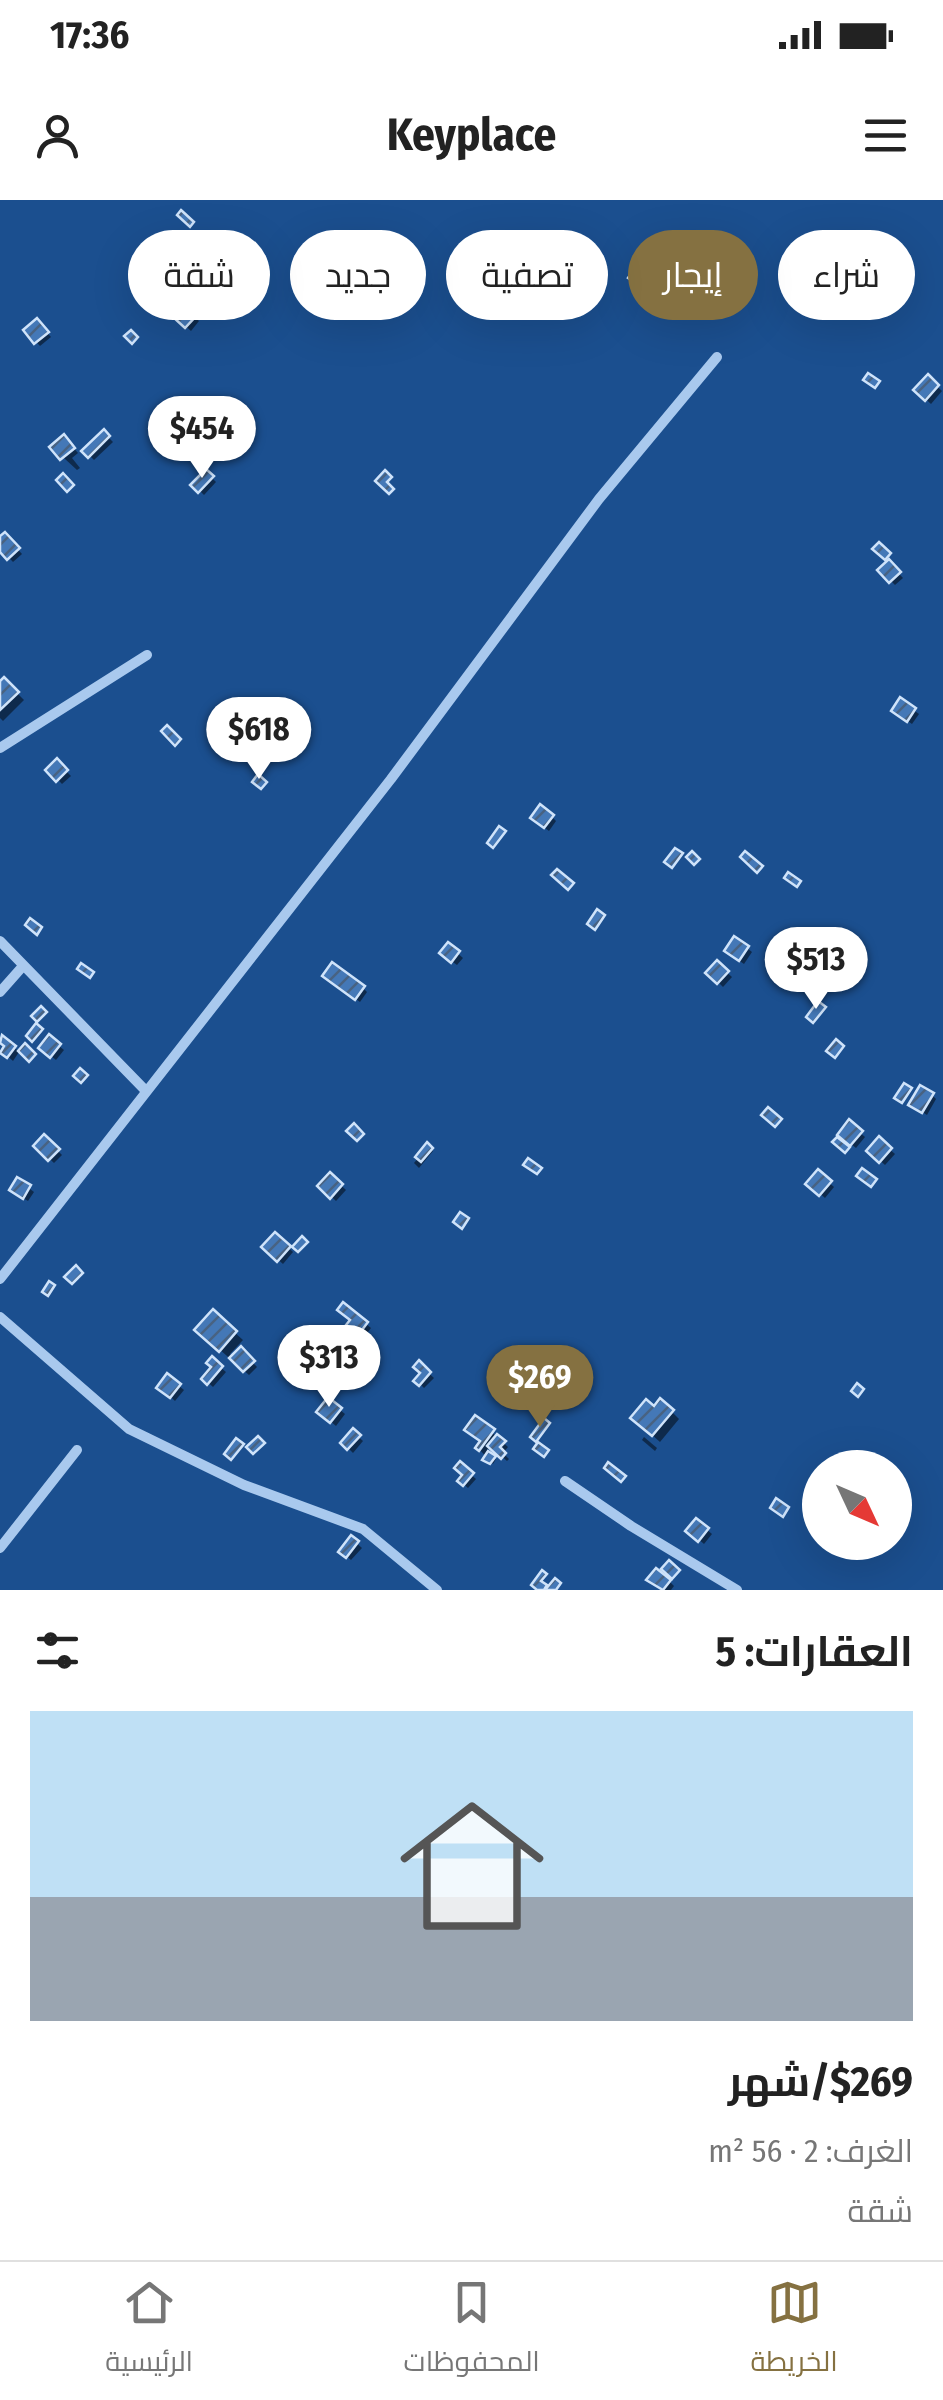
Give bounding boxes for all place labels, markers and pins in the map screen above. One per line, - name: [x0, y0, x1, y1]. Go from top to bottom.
- pin: $454: [143, 396, 261, 481]
- pin: $618: [200, 697, 318, 782]
- pin: $513: [757, 927, 875, 1012]
- pin: $313: [270, 1325, 388, 1410]
- pin: $269: [481, 1345, 599, 1430]

